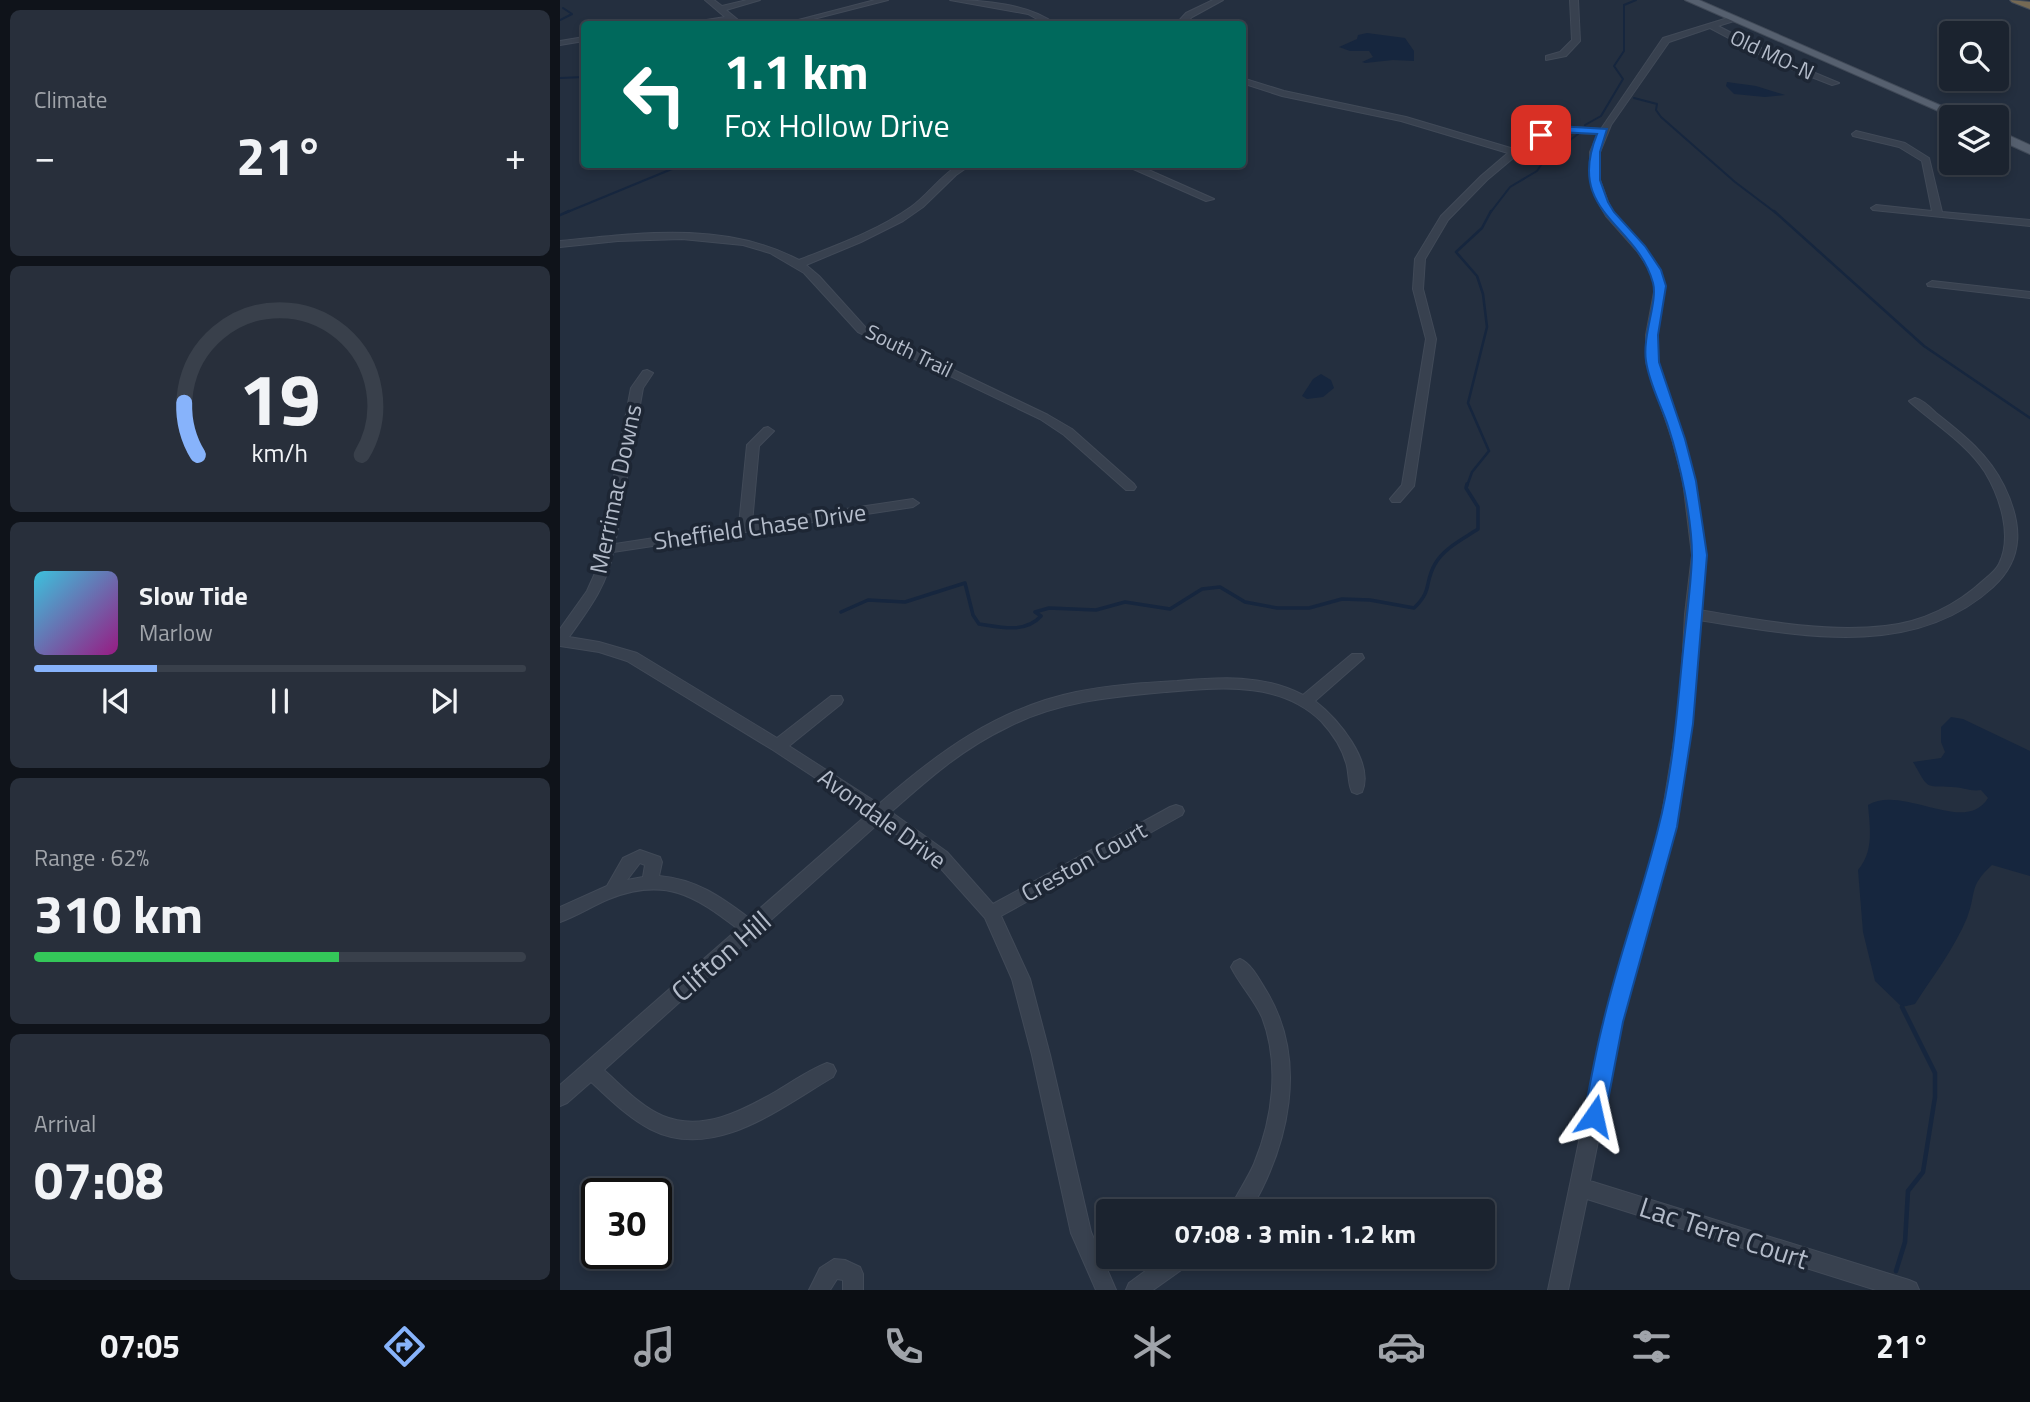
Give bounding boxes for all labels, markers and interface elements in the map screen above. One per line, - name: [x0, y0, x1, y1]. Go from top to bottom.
- street label: Old MO-N: [1725, 21, 1820, 87]
- map controls: [1939, 21, 2009, 175]
- button: search: [1939, 21, 2009, 91]
- text: 1.1 km: [724, 33, 869, 108]
- icon: left: [609, 49, 700, 140]
- text: Climate: [34, 82, 107, 117]
- text: Fox Hollow Drive: [724, 101, 950, 149]
- pin: [1511, 105, 1571, 165]
- button: layers: [1939, 105, 2009, 175]
- text: 21°: [236, 116, 324, 195]
- icon: arrive: [1522, 116, 1560, 154]
- text: −: [34, 127, 55, 185]
- text: +: [505, 127, 526, 185]
- street label: South Trail: [860, 315, 958, 385]
- text: 19: [239, 343, 321, 453]
- street label: Merrimac Downs: [580, 401, 651, 577]
- text: km/h: [252, 434, 308, 472]
- street label: Sheffield Chase Drive: [651, 493, 868, 559]
- text: Slow Tide: [139, 576, 248, 615]
- text: Marlow: [139, 615, 213, 650]
- icon: previous: [97, 682, 135, 720]
- icon: pause: [261, 682, 299, 720]
- icon: next: [425, 682, 463, 720]
- street label: Avondale Drive: [811, 759, 954, 877]
- street label: Creston Court: [1014, 812, 1153, 910]
- text: Range · 62%: [34, 840, 149, 875]
- text: 310 km: [34, 874, 203, 953]
- street label: Clifton Hill: [661, 900, 780, 1012]
- position arrow: [1557, 1079, 1631, 1153]
- text: Arrival: [34, 1106, 96, 1141]
- text: 07:08: [34, 1140, 164, 1219]
- speed limit sign: 30: [581, 1178, 672, 1269]
- street label: Lac Terre Court: [1634, 1185, 1814, 1280]
- text: 07:08 · 3 min · 1.2 km: [1175, 1214, 1416, 1253]
- text: 07:05: [100, 1322, 180, 1370]
- icon: directions: [380, 1322, 429, 1371]
- icon: music: [630, 1322, 679, 1371]
- icon: phone: [879, 1322, 928, 1371]
- icon: climate: [1128, 1322, 1177, 1371]
- icon: car: [1377, 1322, 1426, 1371]
- icon: filters: [1627, 1322, 1676, 1371]
- text: 21°: [1876, 1322, 1930, 1370]

